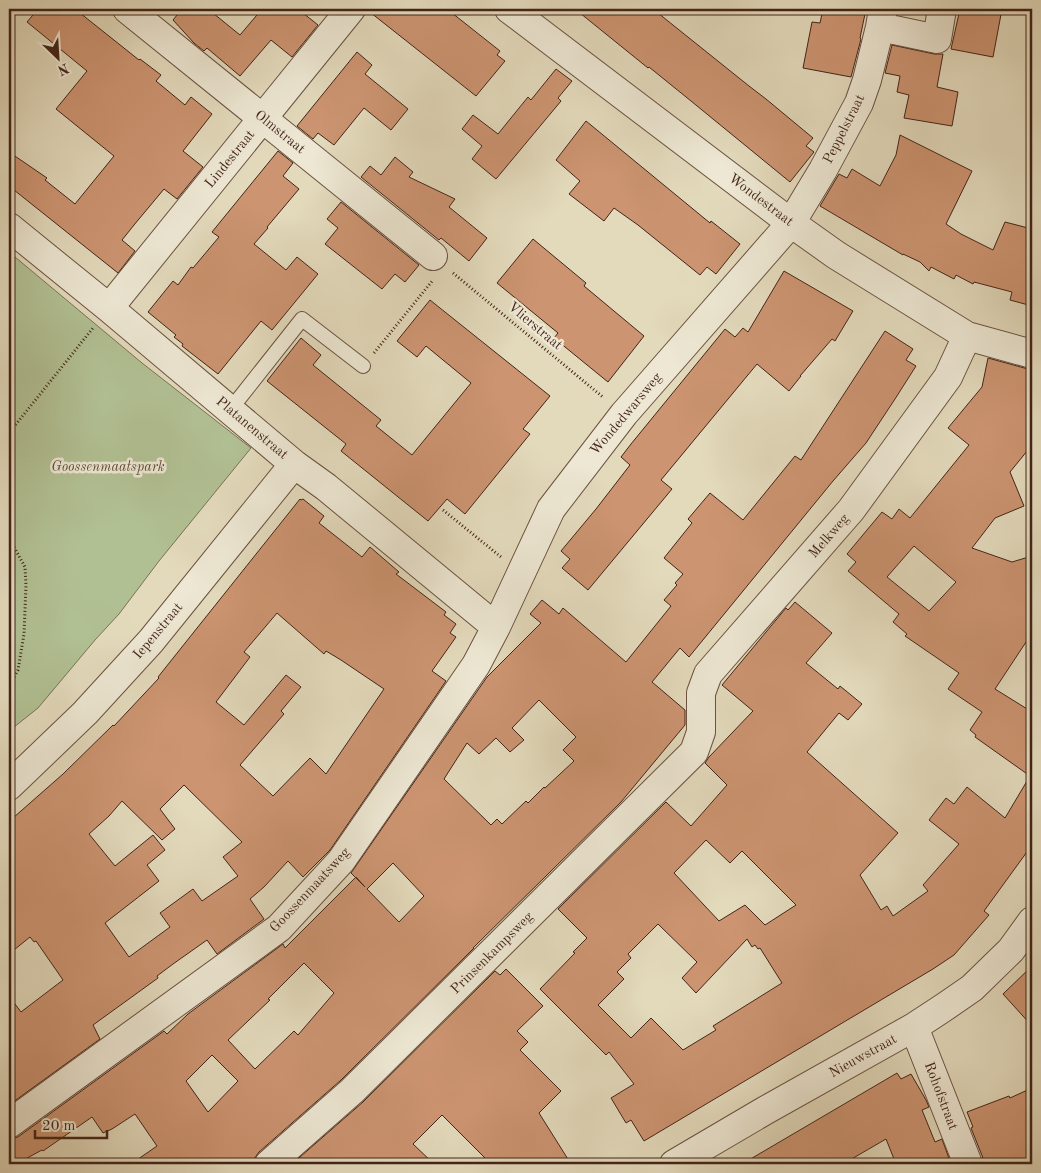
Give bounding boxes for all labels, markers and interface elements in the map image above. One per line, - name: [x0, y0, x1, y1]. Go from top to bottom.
- north arrow: [32, 32, 82, 82]
- text: N: [55, 60, 71, 78]
- street label: Peppelstraat: [821, 92, 867, 166]
- street label: Olmstraat: [252, 108, 308, 156]
- street label: Lindestraat: [203, 127, 258, 191]
- street label: Wondestraat: [726, 171, 796, 229]
- street label: Vlierstraat: [505, 299, 565, 353]
- street label: Wondedwarsweg: [588, 370, 665, 458]
- street label: Platanenstraat: [213, 394, 291, 462]
- park label: Goossenmaatspark: [51, 460, 165, 475]
- street label: Melkweg: [806, 511, 852, 561]
- street label: Iepenstraat: [131, 600, 185, 662]
- street label: Goossenmaatsweg: [267, 845, 353, 935]
- street label: Prinsenkampsweg: [448, 909, 536, 997]
- street label: Nieuwstraat: [827, 1032, 899, 1080]
- street label: Rohofstraat: [922, 1060, 960, 1132]
- scale bar: [35, 1108, 108, 1140]
- text: 20 m: [42, 1119, 76, 1134]

